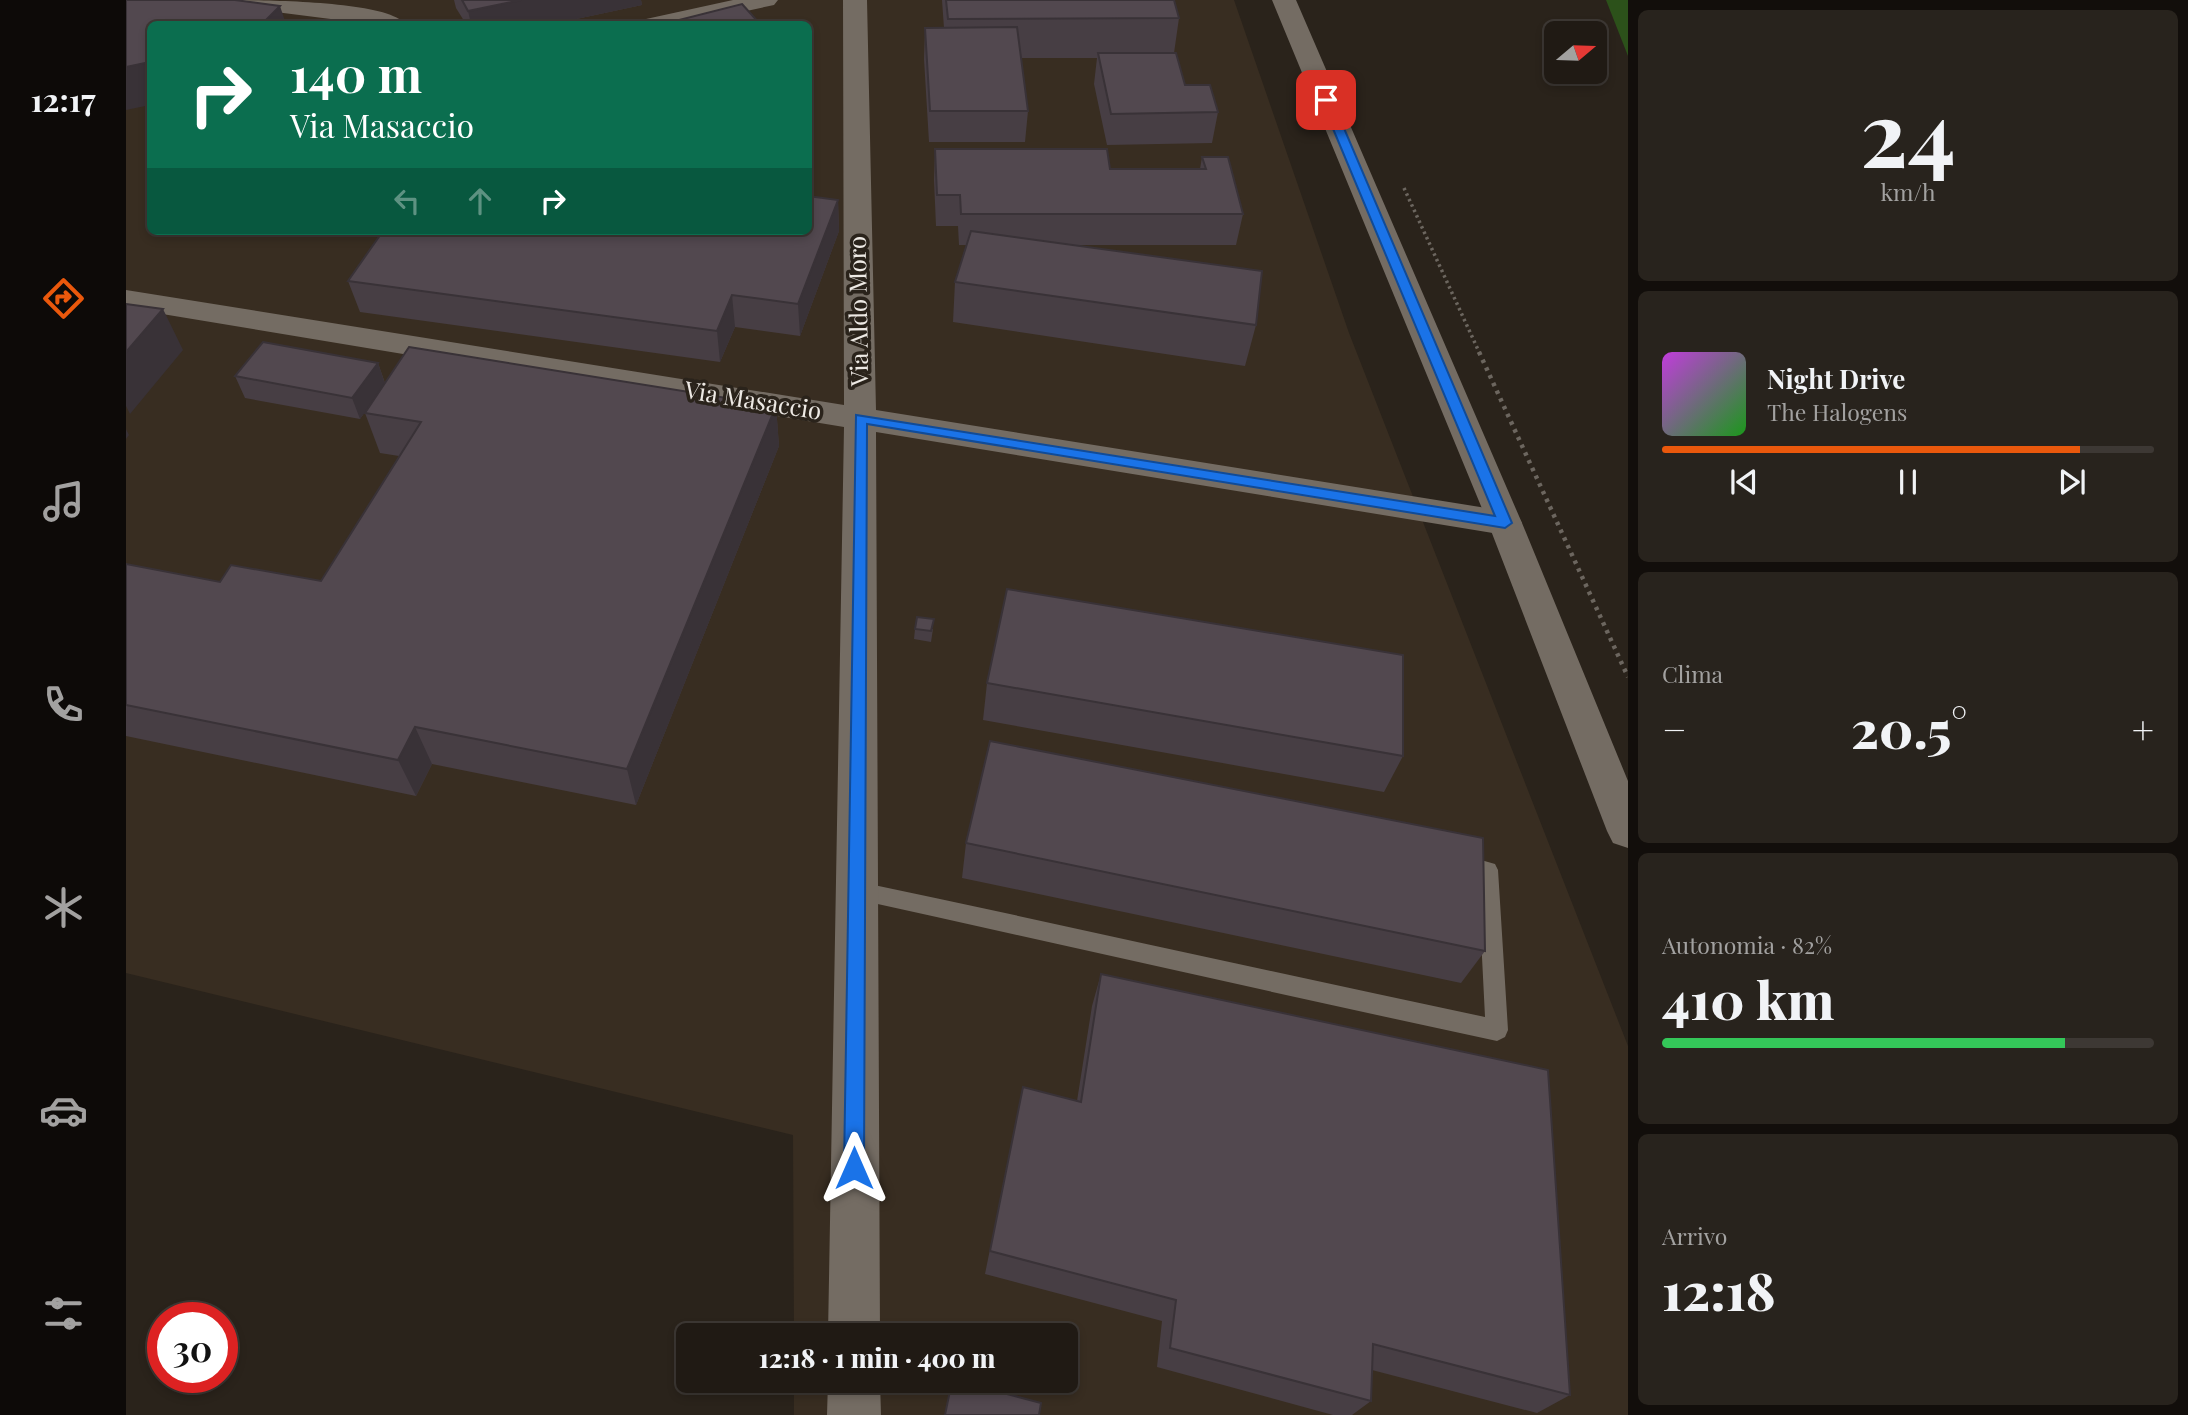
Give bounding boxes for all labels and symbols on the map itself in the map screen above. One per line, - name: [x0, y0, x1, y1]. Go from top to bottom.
- north arrow: [1544, 21, 1606, 84]
- pin: [1296, 70, 1356, 130]
- street label: Via Aldo Moro: [840, 236, 874, 387]
- street label: Via Masaccio: [682, 372, 824, 426]
- position arrow: [817, 1131, 891, 1205]
- speed limit sign: 30: [147, 1302, 238, 1393]

